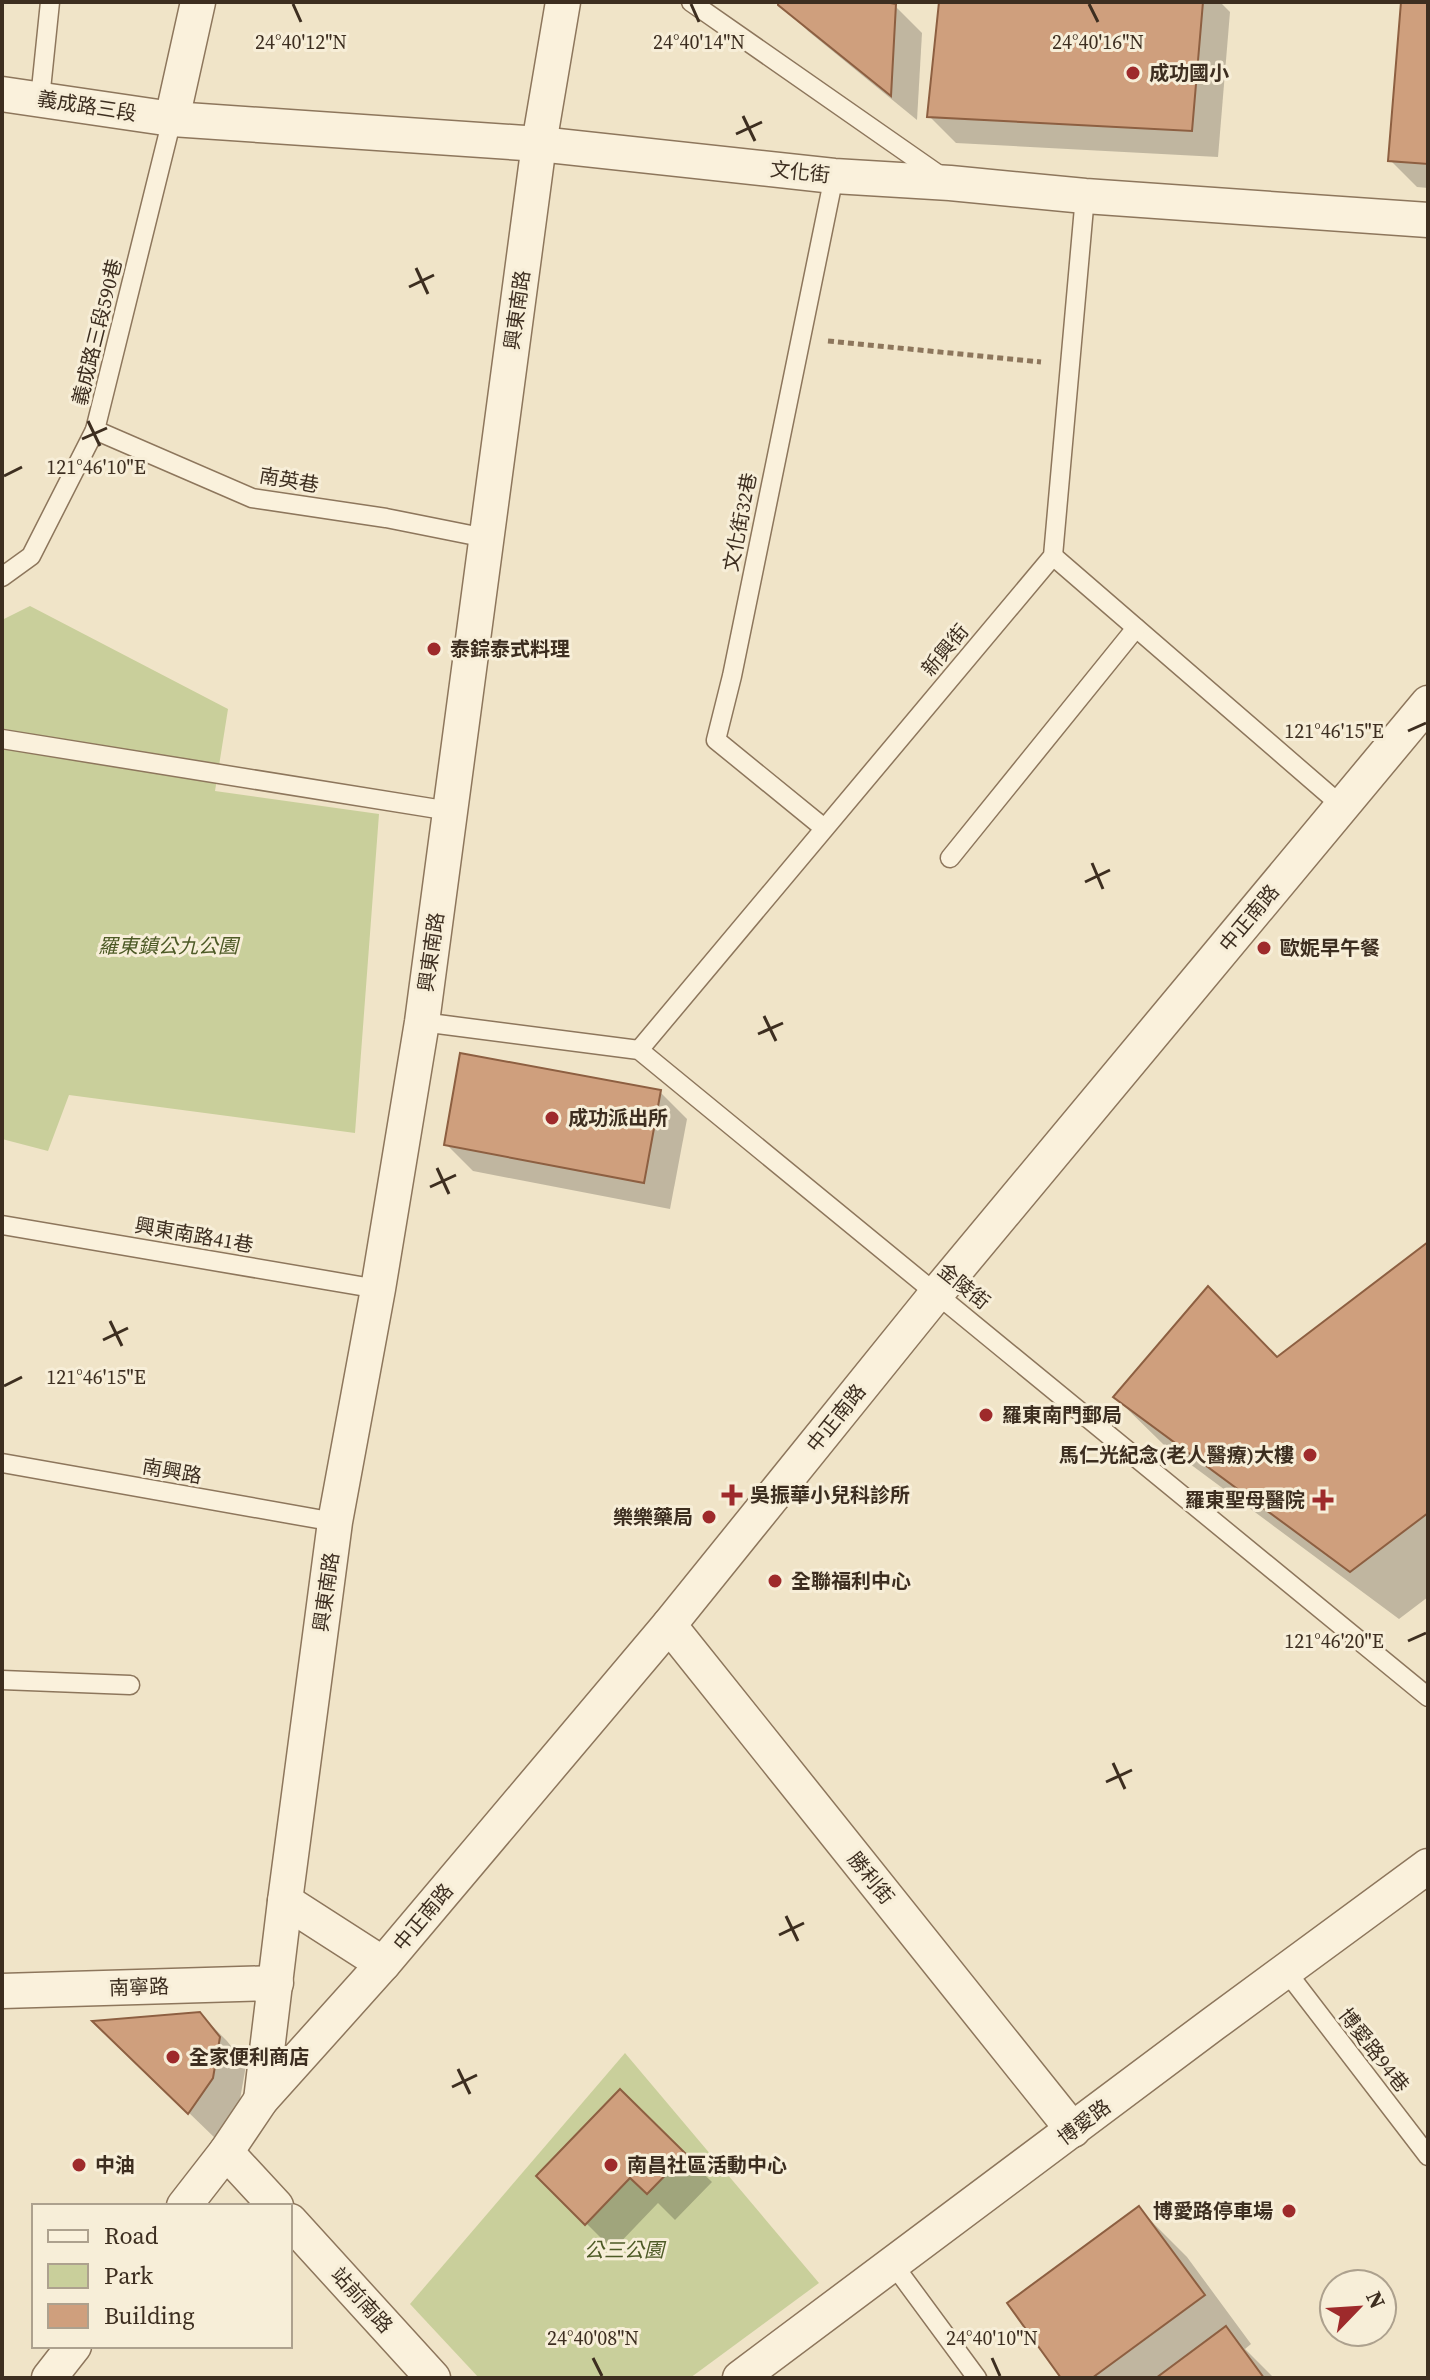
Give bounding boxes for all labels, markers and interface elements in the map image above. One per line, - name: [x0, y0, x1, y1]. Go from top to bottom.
- text: 24°40'12"N: [255, 28, 347, 56]
- text: 24°40'14"N: [653, 28, 745, 56]
- text: 24°40'16"N: [1052, 28, 1144, 56]
- place label: 成功國小: [1149, 59, 1229, 87]
- marker: 成功國小: [1124, 64, 1142, 82]
- street label: 義成路三段: [35, 84, 139, 128]
- street label: 文化街: [769, 155, 831, 189]
- street label: 義成路三段590巷: [65, 256, 129, 408]
- street label: 興東南路: [498, 268, 536, 352]
- text: 121°46'10"E: [46, 453, 146, 481]
- street label: 南英巷: [257, 461, 321, 499]
- street label: 文化街32巷: [717, 470, 763, 574]
- street label: 新興街: [915, 618, 975, 682]
- place label: 泰錝泰式料理: [450, 635, 570, 663]
- marker: 泰錝泰式料理: [425, 640, 443, 658]
- text: 121°46'15"E: [1284, 717, 1384, 745]
- street label: 中正南路: [1213, 878, 1285, 958]
- street label: 興東南路: [412, 910, 450, 994]
- park label: 羅東鎮公九公園: [98, 932, 241, 960]
- place label: 歐妮早午餐: [1280, 934, 1380, 962]
- marker: 歐妮早午餐: [1255, 939, 1273, 957]
- place label: 成功派出所: [568, 1104, 668, 1132]
- marker: 成功派出所: [543, 1109, 561, 1127]
- street label: 興東南路41巷: [132, 1211, 256, 1259]
- street label: 金陵街: [932, 1256, 996, 1316]
- text: 121°46'15"E: [46, 1363, 146, 1391]
- street label: 中正南路: [800, 1378, 872, 1458]
- place label: 羅東南門郵局: [1002, 1401, 1122, 1429]
- marker: 羅東南門郵局: [977, 1406, 995, 1424]
- place label: 馬仁光紀念(老人醫療)大樓: [1059, 1441, 1294, 1469]
- marker: 馬仁光紀念(老人醫療)大樓: [1301, 1446, 1319, 1464]
- street label: 南興路: [140, 1452, 204, 1490]
- place label: 吳振華小兒科診所: [750, 1481, 910, 1509]
- marker: 吳振華小兒科診所: [721, 1484, 743, 1506]
- place label: 羅東聖母醫院: [1185, 1486, 1305, 1514]
- marker: 羅東聖母醫院: [1312, 1489, 1334, 1511]
- place label: 樂樂藥局: [613, 1503, 693, 1531]
- marker: 樂樂藥局: [700, 1508, 718, 1526]
- street label: 興東南路: [307, 1550, 345, 1634]
- place label: 全聯福利中心: [791, 1567, 911, 1595]
- marker: 全聯福利中心: [766, 1572, 784, 1590]
- text: 121°46'20"E: [1284, 1627, 1384, 1655]
- street label: 勝利街: [841, 1846, 901, 1910]
- street label: 中正南路: [387, 1877, 459, 1957]
- street label: 南寧路: [109, 1972, 169, 2002]
- street label: 博愛路94巷: [1332, 2002, 1416, 2098]
- place label: 全家便利商店: [189, 2043, 309, 2071]
- marker: 全家便利商店: [164, 2048, 182, 2066]
- street label: 博愛路: [1052, 2093, 1116, 2151]
- place label: 中油: [95, 2151, 135, 2179]
- place label: 南昌社區活動中心: [627, 2151, 787, 2179]
- marker: 中油: [70, 2156, 88, 2174]
- marker: 南昌社區活動中心: [602, 2156, 620, 2174]
- place label: 博愛路停車場: [1153, 2197, 1273, 2225]
- marker: 博愛路停車場: [1280, 2202, 1298, 2220]
- legend: [32, 2204, 292, 2348]
- text: Road: [104, 2219, 159, 2252]
- park label: 公三公園: [584, 2236, 667, 2264]
- text: Park: [104, 2259, 154, 2292]
- street label: 站前南路: [325, 2261, 399, 2339]
- north arrow: [1318, 2268, 1398, 2348]
- text: N: [1359, 2286, 1393, 2313]
- text: Building: [104, 2299, 195, 2332]
- text: 24°40'08"N: [547, 2324, 639, 2352]
- text: 24°40'10"N: [946, 2324, 1038, 2352]

